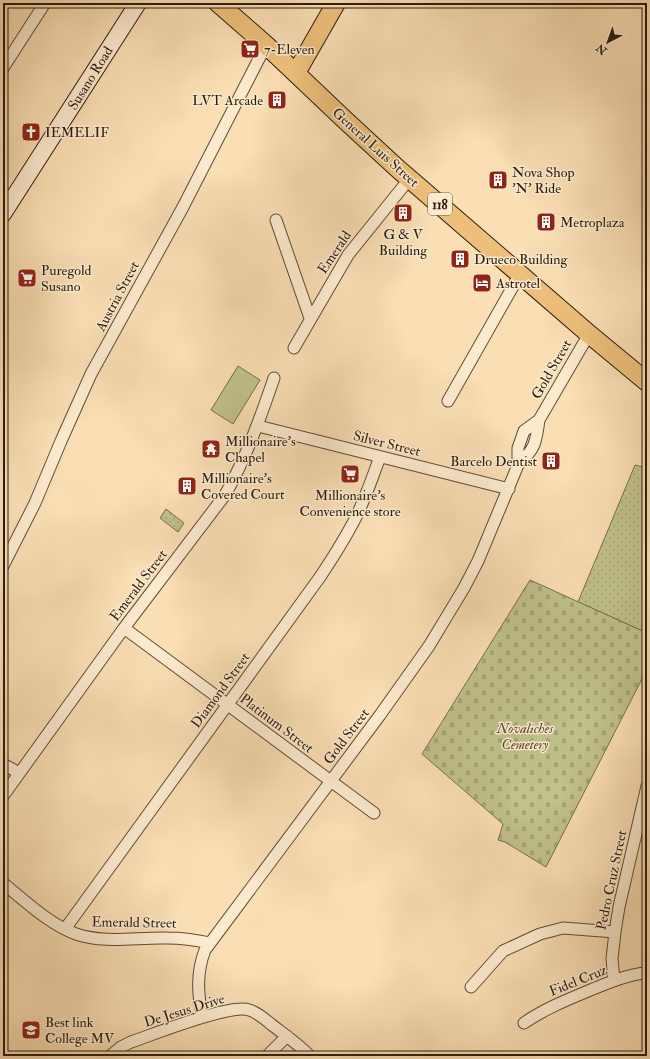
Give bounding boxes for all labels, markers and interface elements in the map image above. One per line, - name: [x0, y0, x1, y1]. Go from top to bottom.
- north arrow: [588, 22, 628, 62]
- supermarket icon: 7-Eleven: [239, 38, 261, 60]
- text: N: [593, 40, 611, 58]
- place label: 7-Eleven: [264, 41, 315, 58]
- street label: Susano Road: [64, 43, 117, 113]
- building icon: LVT Arcade: [266, 89, 288, 111]
- place label: LVT Arcade: [192, 92, 263, 109]
- street label: General Luis Street: [329, 104, 423, 191]
- church icon: IEMELIF: [20, 121, 42, 143]
- place label: IEMELIF: [45, 124, 109, 141]
- place label: Nova Shop 'N' Ride: [512, 164, 574, 197]
- building icon: Nova Shop 'N' Ride: [487, 169, 509, 191]
- road number: 118: [428, 193, 452, 215]
- building icon: G & V Building: [392, 202, 414, 224]
- building icon: Metroplaza: [535, 211, 557, 233]
- place label: Metroplaza: [560, 214, 625, 232]
- place label: G & V Building: [379, 226, 428, 259]
- street label: Emerald: [314, 227, 355, 277]
- building icon: Drueco Building: [449, 248, 471, 270]
- place label: Drueco Building: [474, 251, 569, 268]
- street label: Austria Street: [91, 258, 143, 335]
- place label: Puregold Susano: [41, 262, 92, 295]
- supermarket icon: Puregold Susano: [16, 267, 38, 289]
- hotel icon: Astrotel: [471, 272, 493, 294]
- place label: Astrotel: [495, 275, 541, 292]
- street label: Gold Street: [528, 336, 575, 402]
- street label: Silver Street: [352, 427, 423, 460]
- place label: Millionaire's Chapel: [225, 433, 296, 467]
- temple icon: Millionaire's Chapel: [200, 438, 222, 460]
- building icon: Barcelo Dentist: [540, 450, 562, 472]
- place label: Barcelo Dentist: [450, 453, 537, 470]
- supermarket icon: Millionaire's Convenience store: [339, 463, 361, 485]
- place label: Millionaire's Covered Court: [201, 470, 285, 503]
- building icon: Millionaire's Covered Court: [176, 475, 198, 497]
- place label: Millionaire's Convenience store: [299, 487, 401, 520]
- street label: Emerald Street: [106, 546, 171, 624]
- street label: Diamond Street: [187, 649, 254, 731]
- street label: Platinum Street: [237, 690, 317, 757]
- street label: Gold Street: [320, 705, 373, 768]
- park label: Novaliches Cemetery: [496, 720, 554, 753]
- street label: Pedro Cruz Street: [593, 828, 630, 931]
- street label: Emerald Street: [91, 913, 177, 932]
- street label: Fidel Cruz: [547, 961, 610, 1000]
- street label: De Jesus Drive: [142, 990, 227, 1031]
- place label: Best link College MV: [45, 1014, 115, 1047]
- school or university icon: Best link College MV: [20, 1019, 42, 1041]

